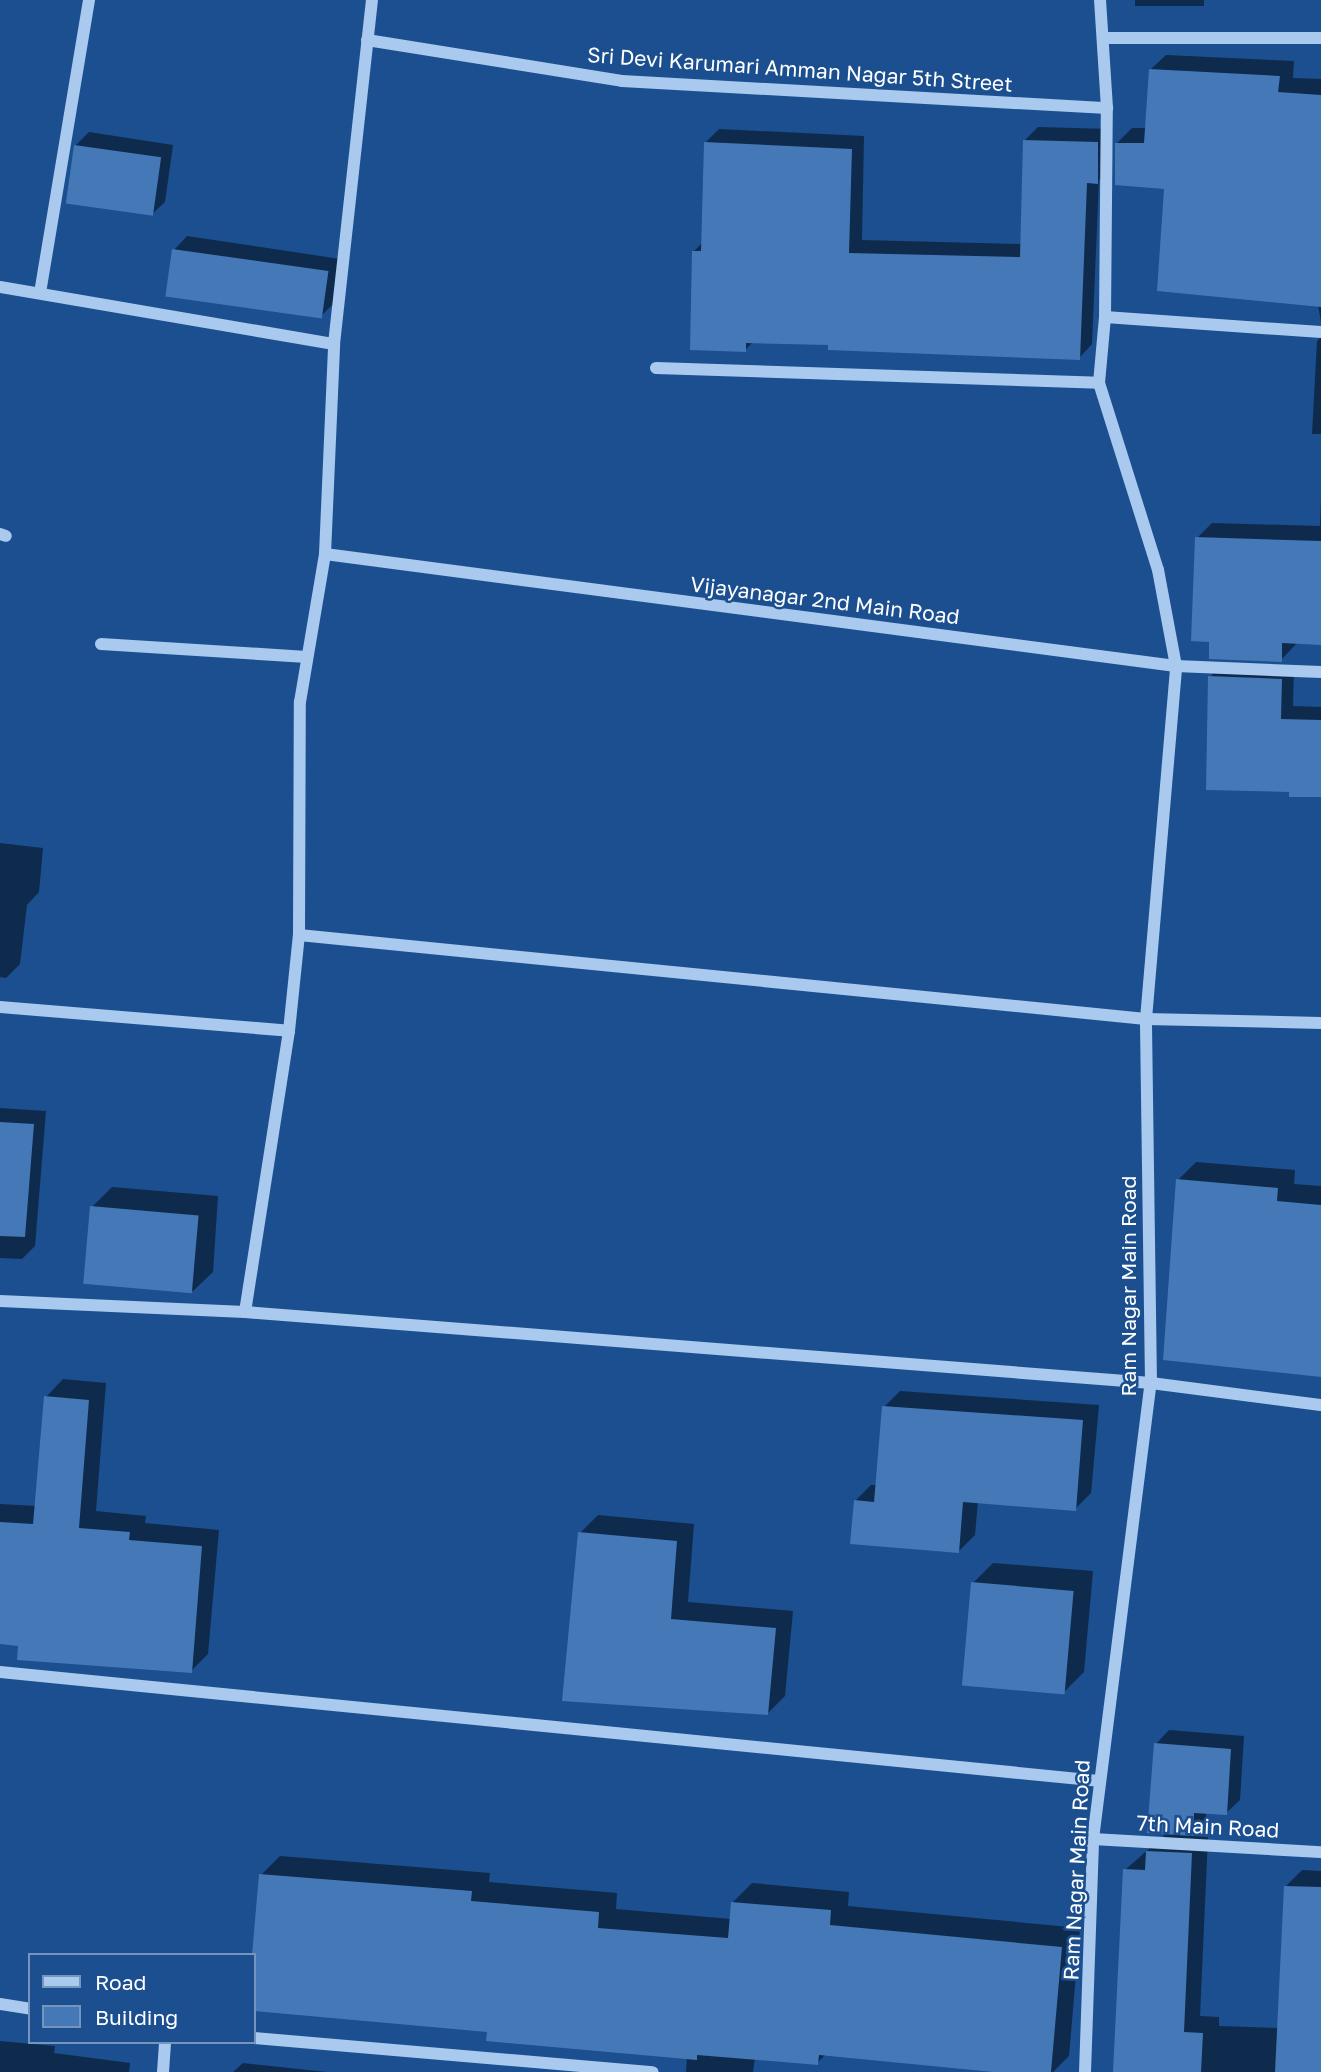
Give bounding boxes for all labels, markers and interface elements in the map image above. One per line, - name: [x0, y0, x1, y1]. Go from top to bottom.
- street label: Sri Devi Karumari Amman Nagar 5th Street: [586, 42, 1014, 96]
- street label: Vijayanagar 2nd Main Road: [689, 571, 961, 629]
- street label: Ram Nagar Main Road: [1115, 1176, 1141, 1396]
- street label: Ram Nagar Main Road: [1058, 1759, 1094, 1981]
- street label: 7th Main Road: [1136, 1810, 1280, 1842]
- legend: [28, 1953, 256, 2044]
- text: Road: [95, 1969, 146, 1995]
- text: Building: [95, 2004, 178, 2030]

